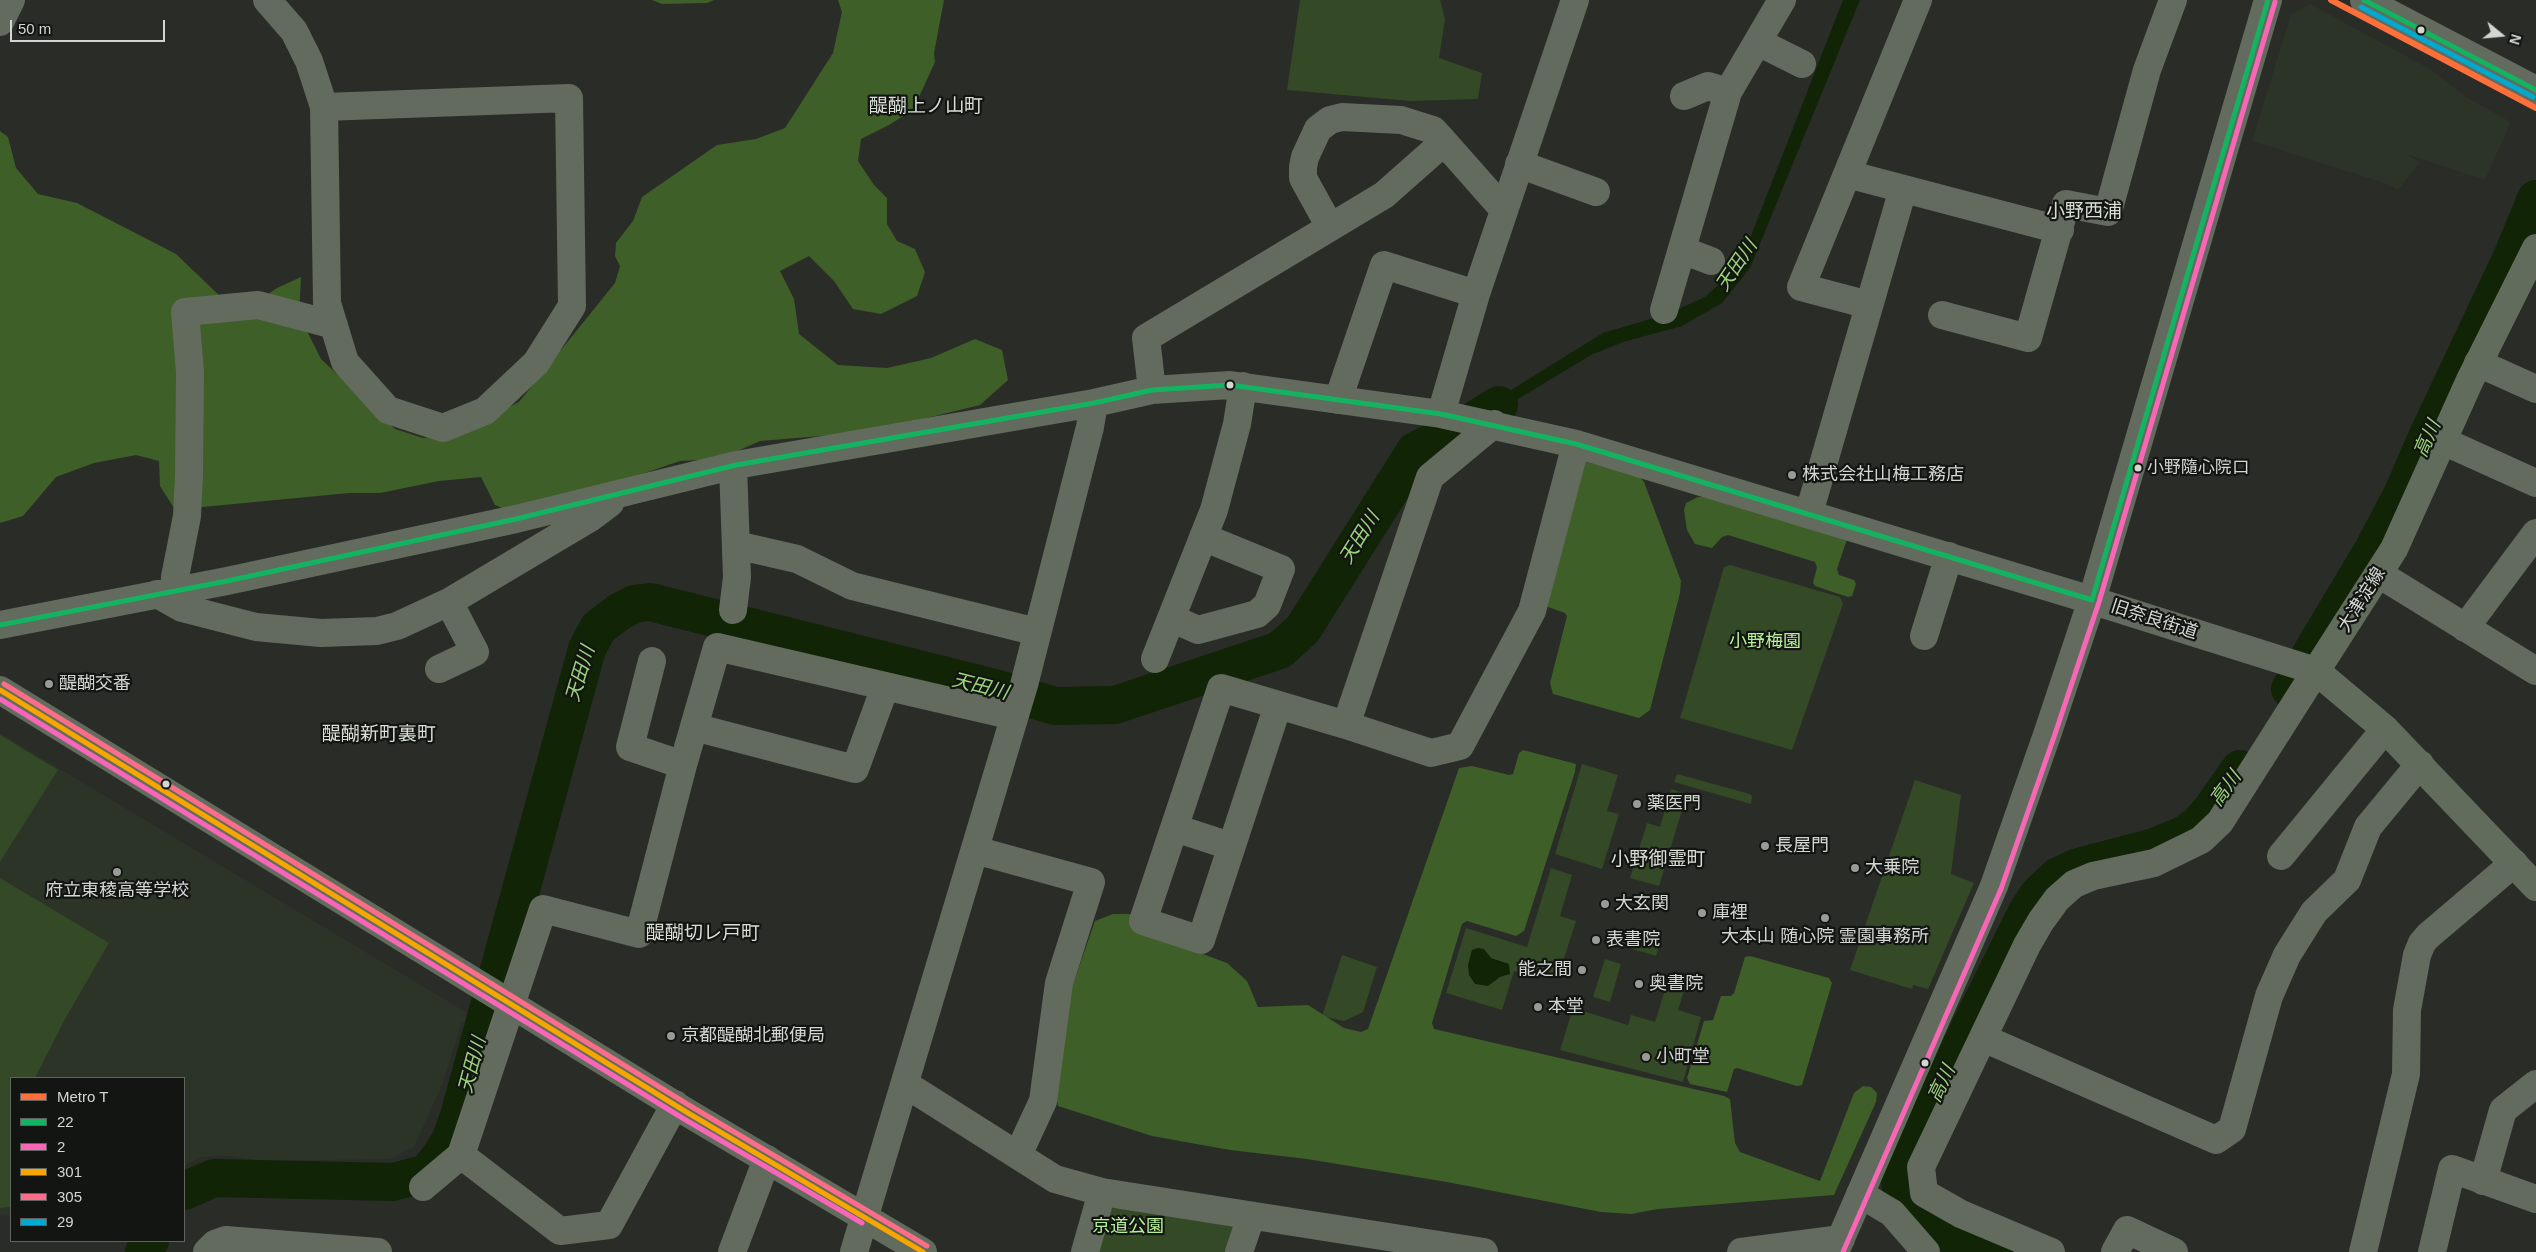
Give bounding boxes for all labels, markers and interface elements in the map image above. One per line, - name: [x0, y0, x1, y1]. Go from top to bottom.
- scale bar: [12, 10, 168, 42]
- north arrow: [2476, 10, 2526, 60]
- text: 50 m: [18, 20, 51, 37]
- unlabelled marker: [2416, 25, 2426, 35]
- text: N: [2506, 32, 2524, 47]
- district label: 醍醐上ノ山町: [869, 96, 983, 118]
- district label: 小野西浦: [2046, 201, 2122, 223]
- water label: 天田川: [1712, 236, 1762, 296]
- unlabelled marker: [1225, 380, 1235, 390]
- water label: 高川: [2410, 417, 2446, 461]
- place label: 小野隨心院口: [2147, 458, 2249, 478]
- marker: 小野隨心院口: [2133, 463, 2143, 473]
- place label: 株式会社山梅工務店: [1802, 464, 1964, 486]
- marker: 株式会社山梅工務店: [1786, 469, 1798, 481]
- water label: 天田川: [1335, 508, 1385, 568]
- street label: 大津淀線: [2334, 564, 2390, 636]
- street label: 旧奈良街道: [2108, 596, 2200, 644]
- park label: 小野梅園: [1729, 631, 1801, 653]
- water label: 天田川: [562, 643, 600, 705]
- water label: 天田川: [950, 669, 1010, 705]
- place label: 醍醐交番: [59, 673, 131, 695]
- marker: 醍醐交番: [43, 678, 55, 690]
- district label: 醍醐新町裏町: [322, 724, 436, 746]
- water label: 高川: [2206, 767, 2246, 811]
- unlabelled marker: [161, 779, 171, 789]
- place label: 薬医門: [1647, 793, 1701, 815]
- marker: 薬医門: [1631, 798, 1643, 810]
- place label: 長屋門: [1775, 835, 1829, 857]
- marker: 長屋門: [1759, 840, 1771, 852]
- district label: 小野御霊町: [1611, 849, 1705, 871]
- place label: 大乗院: [1865, 857, 1919, 879]
- marker: 大乗院: [1849, 862, 1861, 874]
- marker: 府立東稜高等学校: [111, 866, 123, 878]
- place label: 府立東稜高等学校: [45, 880, 189, 902]
- place label: 大玄関: [1615, 893, 1669, 915]
- marker: 大玄関: [1599, 898, 1611, 910]
- place label: 庫裡: [1712, 902, 1748, 924]
- marker: 庫裡: [1696, 907, 1708, 919]
- marker: 大本山 随心院 霊園事務所: [1819, 912, 1831, 924]
- district label: 醍醐切レ戸町: [646, 923, 760, 945]
- place label: 大本山 随心院 霊園事務所: [1721, 926, 1929, 948]
- place label: 表書院: [1606, 929, 1660, 951]
- marker: 表書院: [1590, 934, 1602, 946]
- place label: 能之間: [1518, 959, 1572, 981]
- marker: 能之間: [1576, 964, 1588, 976]
- place label: 奥書院: [1649, 973, 1703, 995]
- marker: 奥書院: [1633, 978, 1645, 990]
- place label: 本堂: [1548, 996, 1584, 1018]
- marker: 本堂: [1532, 1001, 1544, 1013]
- place label: 京都醍醐北郵便局: [681, 1025, 825, 1047]
- marker: 京都醍醐北郵便局: [665, 1030, 677, 1042]
- water label: 天田川: [455, 1035, 491, 1095]
- place label: 小町堂: [1656, 1046, 1710, 1068]
- marker: 小町堂: [1640, 1051, 1652, 1063]
- unlabelled marker: [1920, 1058, 1930, 1068]
- water label: 高川: [1923, 1062, 1961, 1106]
- legend: [10, 1077, 185, 1242]
- text: Metro T: [57, 1088, 108, 1105]
- text: 22: [57, 1113, 74, 1130]
- text: 2: [57, 1138, 65, 1155]
- text: 301: [57, 1163, 82, 1180]
- text: 305: [57, 1188, 82, 1205]
- text: 29: [57, 1213, 74, 1230]
- park label: 京道公園: [1092, 1216, 1164, 1238]

